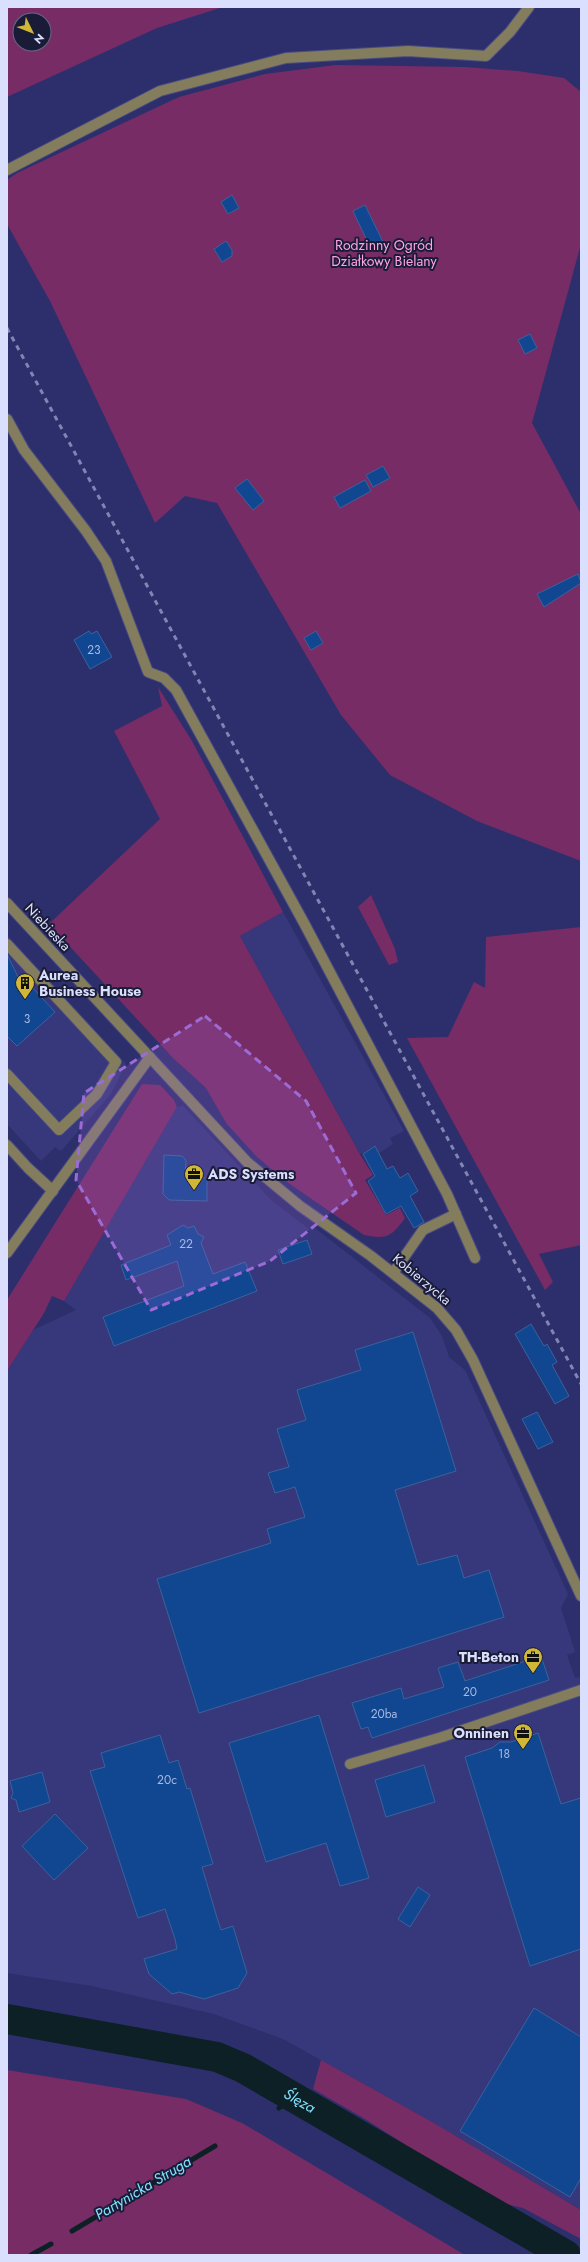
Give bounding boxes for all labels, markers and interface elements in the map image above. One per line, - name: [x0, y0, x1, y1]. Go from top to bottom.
- north arrow: [12, 12, 52, 52]
- text: N: [30, 30, 48, 47]
- park label: Rodzinny Ogród Działkowy Bielany: [331, 235, 437, 271]
- house number: 23: [87, 641, 101, 659]
- street label: Niebieska: [21, 899, 75, 955]
- place label: Aurea Business House: [38, 965, 141, 1001]
- building icon: Aurea Business House: [14, 972, 36, 1000]
- house number: 3: [24, 1010, 31, 1028]
- office icon: ADS Systems: [183, 1163, 205, 1191]
- place label: ADS Systems: [207, 1164, 295, 1184]
- house number: 22: [179, 1235, 193, 1253]
- street label: Kobierzycka: [388, 1248, 456, 1310]
- office icon: TH-Beton: [522, 1646, 544, 1674]
- place label: TH-Beton: [459, 1647, 519, 1667]
- house number: 20: [463, 1683, 477, 1701]
- house number: 20ba: [371, 1705, 398, 1723]
- office icon: Onninen: [512, 1722, 534, 1750]
- place label: Onninen: [453, 1723, 509, 1743]
- house number: 18: [498, 1745, 510, 1763]
- house number: 20c: [157, 1771, 177, 1789]
- water label: Ślęza: [280, 2083, 320, 2119]
- water label: Partynicka Struga: [91, 2150, 196, 2226]

